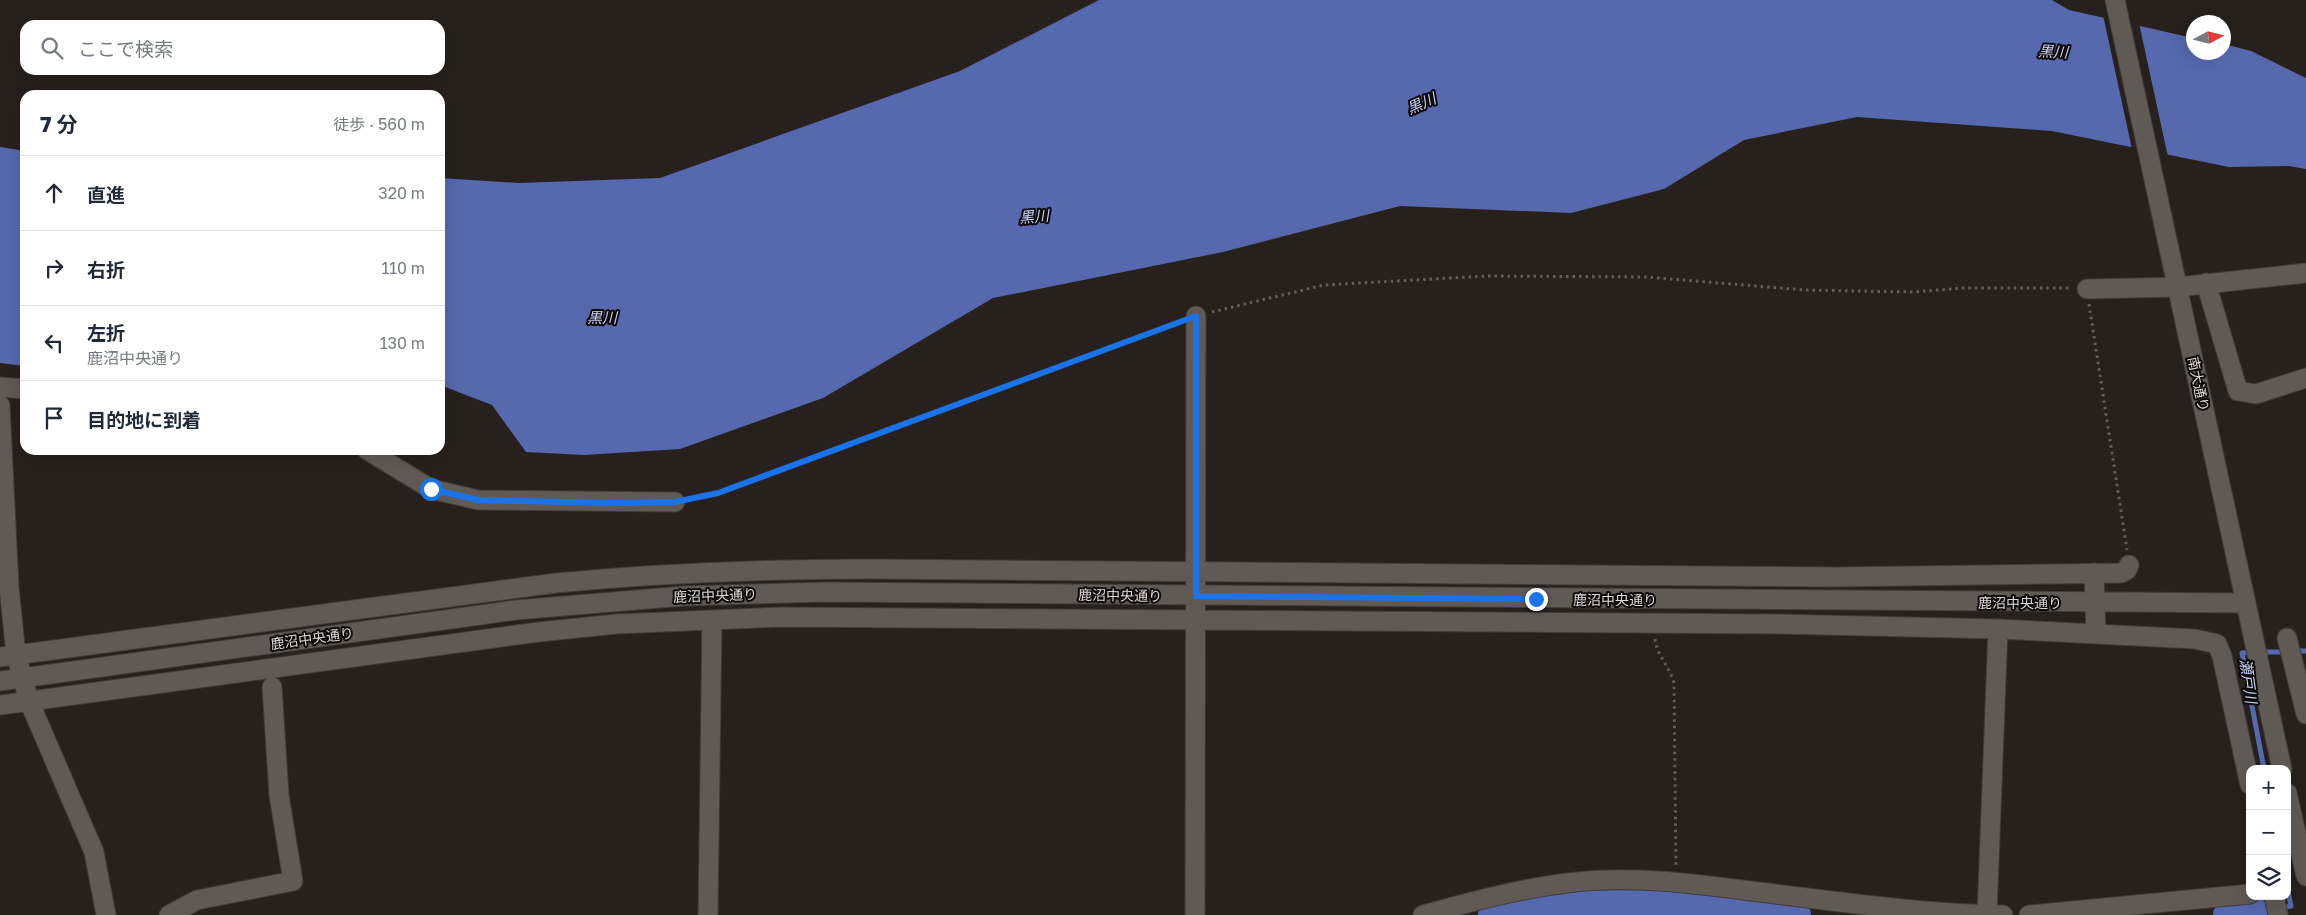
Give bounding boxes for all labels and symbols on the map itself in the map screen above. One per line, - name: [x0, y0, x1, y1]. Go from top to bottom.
- north arrow: [2186, 15, 2231, 60]
- water label: 黒川: [2038, 41, 2070, 61]
- water label: 黒川: [1404, 88, 1440, 117]
- water label: 黒川: [1018, 206, 1052, 226]
- water label: 黒川: [587, 308, 619, 326]
- street label: 南大通り: [2185, 355, 2213, 413]
- route start: [420, 478, 443, 501]
- street label: 鹿沼中央通り: [673, 585, 757, 605]
- street label: 鹿沼中央通り: [1078, 586, 1162, 604]
- route end: [1525, 588, 1548, 611]
- street label: 鹿沼中央通り: [1573, 591, 1657, 608]
- street label: 鹿沼中央通り: [1978, 594, 2062, 611]
- street label: 鹿沼中央通り: [269, 624, 355, 652]
- water label: 瀬戸川: [2237, 657, 2261, 707]

